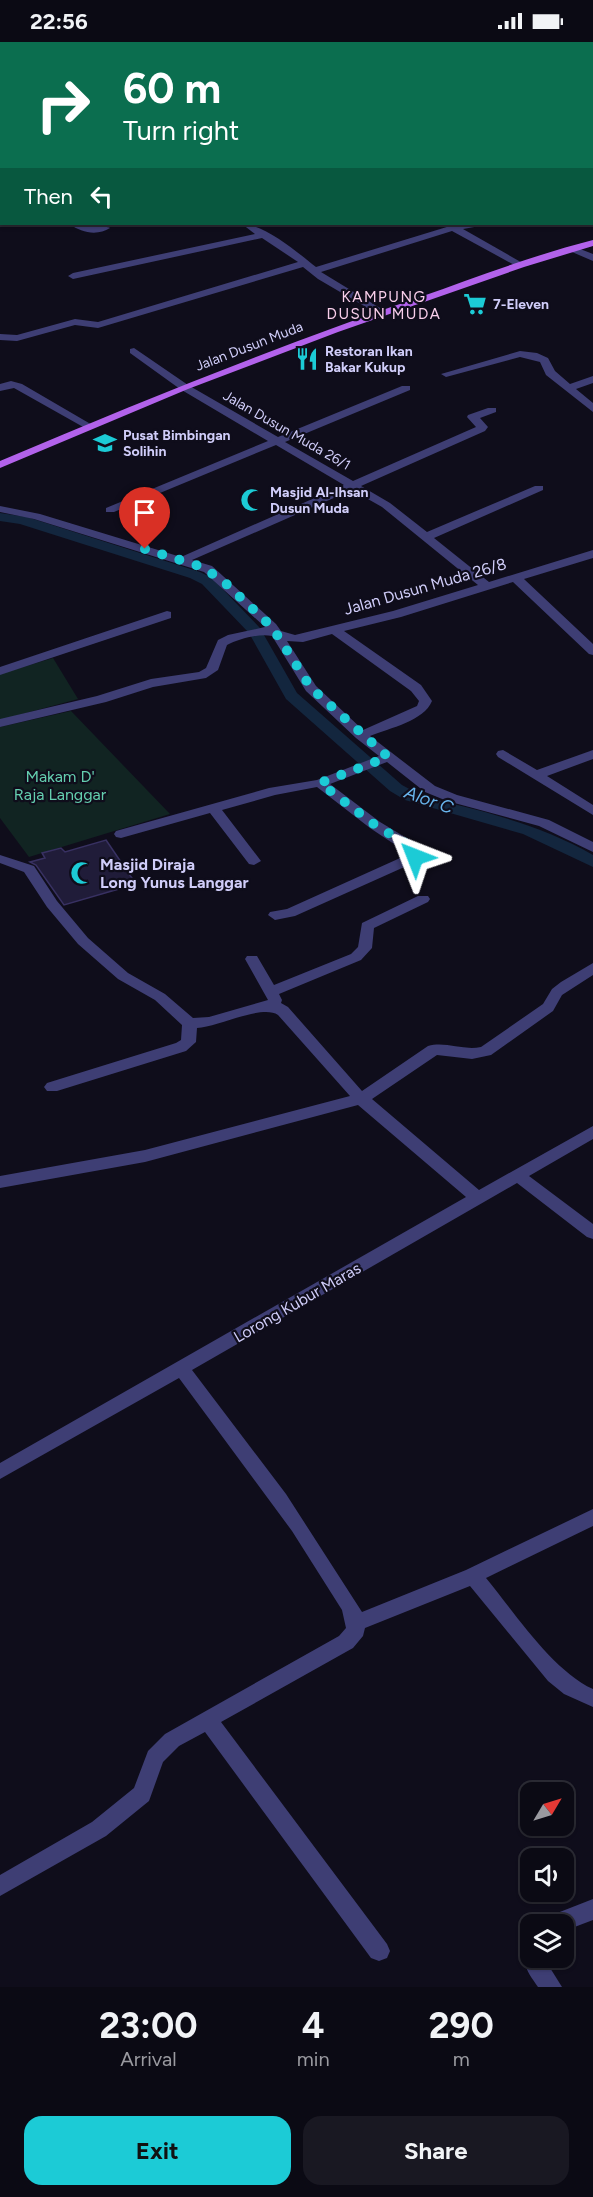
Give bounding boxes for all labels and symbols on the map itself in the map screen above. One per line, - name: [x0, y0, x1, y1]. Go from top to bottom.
- district label: KAMPUNG DUSUN MUDA: [327, 288, 441, 323]
- supermarket icon: 7-Eleven: [462, 291, 488, 317]
- place label: 7-Eleven: [493, 296, 549, 313]
- street label: Jalan Dusun Muda: [193, 318, 305, 375]
- place label: Restoran Ikan Bakar Kukup: [325, 343, 413, 376]
- restaurant icon: Restoran Ikan Bakar Kukup: [294, 346, 320, 372]
- street label: Jalan Dusun Muda 26/1: [220, 387, 353, 474]
- place label: Pusat Bimbingan Solihin: [123, 427, 231, 460]
- school or university icon: Pusat Bimbingan Solihin: [92, 430, 118, 456]
- place label: Masjid Al-Ihsan Dusun Muda: [270, 484, 369, 517]
- pin: [119, 487, 170, 549]
- mosque icon: Masjid Al-Ihsan Dusun Muda: [239, 487, 265, 513]
- street label: Jalan Dusun Muda 26/8: [342, 554, 509, 619]
- park label: Makam D' Raja Langgar: [14, 767, 107, 804]
- water label: Alor C: [401, 781, 457, 819]
- position arrow: [383, 825, 447, 889]
- place label: Masjid Diraja Long Yunus Langgar: [100, 855, 249, 892]
- mosque icon: Masjid Diraja Long Yunus Langgar: [69, 860, 95, 886]
- street label: Lorong Kubur Maras: [230, 1258, 364, 1347]
- north arrow: [520, 1782, 574, 1836]

